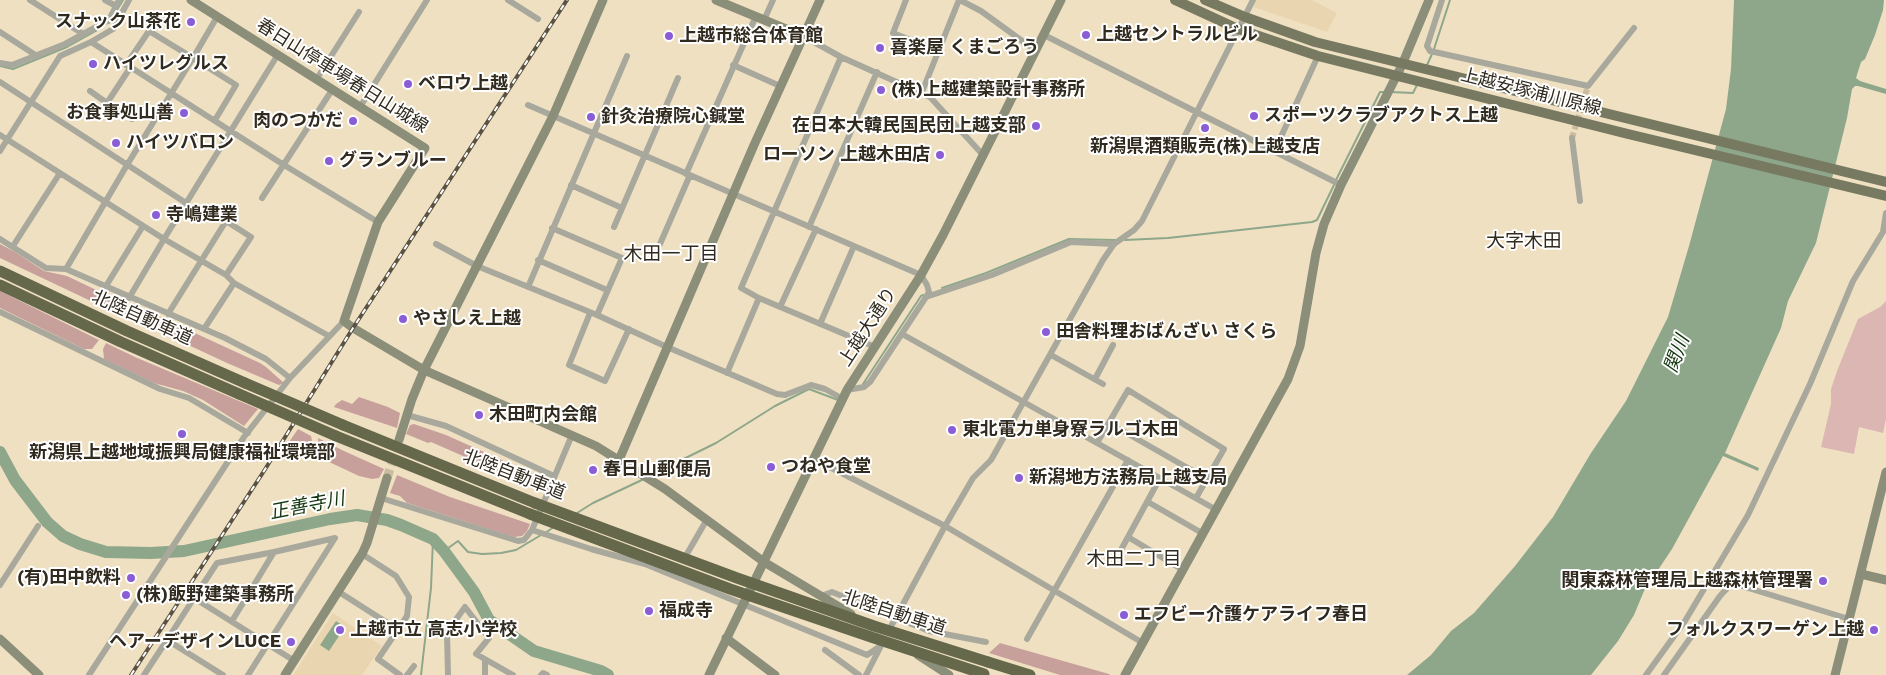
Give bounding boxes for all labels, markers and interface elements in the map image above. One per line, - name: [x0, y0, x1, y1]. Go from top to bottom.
- place label: スナック山茶花: [55, 11, 181, 33]
- street label: 春日山停車場春日山城線: [252, 14, 432, 138]
- marker: スナック山茶花: [185, 16, 197, 28]
- place label: 上越セントラルビル: [1096, 24, 1258, 46]
- place label: 上越市総合体育館: [679, 25, 823, 47]
- marker: 上越セントラルビル: [1080, 29, 1092, 41]
- marker: 上越市総合体育館: [663, 30, 675, 42]
- place label: 喜楽屋 くまごろう: [890, 37, 1039, 59]
- marker: 喜楽屋 くまごろう: [874, 42, 886, 54]
- place label: ハイツレグルス: [103, 53, 229, 75]
- marker: ハイツレグルス: [87, 58, 99, 70]
- street label: 上越安塚浦川原線: [1459, 64, 1603, 120]
- place label: ベロウ上越: [418, 73, 508, 95]
- marker: ベロウ上越: [402, 78, 414, 90]
- place label: (株)上越建築設計事務所: [891, 79, 1085, 101]
- marker: (株)上越建築設計事務所: [875, 84, 887, 96]
- place label: お食事処山善: [66, 102, 174, 124]
- place label: スポーツクラブアクトス上越: [1264, 105, 1498, 127]
- place label: 針灸治療院心鍼堂: [601, 106, 745, 128]
- marker: お食事処山善: [178, 107, 190, 119]
- place label: 肉のつかだ: [253, 110, 343, 132]
- marker: スポーツクラブアクトス上越: [1248, 110, 1260, 122]
- marker: 針灸治療院心鍼堂: [585, 111, 597, 123]
- marker: 肉のつかだ: [347, 115, 359, 127]
- place label: 在日本大韓民国民団上越支部: [792, 115, 1026, 137]
- marker: 在日本大韓民国民団上越支部: [1030, 120, 1042, 132]
- marker: 新潟県酒類販売(株)上越支店: [1199, 122, 1211, 134]
- place label: ハイツバロン: [126, 132, 234, 154]
- place label: 新潟県酒類販売(株)上越支店: [1090, 136, 1320, 158]
- marker: ハイツバロン: [110, 137, 122, 149]
- place label: ローソン 上越木田店: [763, 144, 930, 166]
- marker: ローソン 上越木田店: [934, 149, 946, 161]
- place label: グランブルー: [339, 150, 447, 172]
- marker: グランブルー: [323, 155, 335, 167]
- place label: 寺嶋建業: [166, 204, 238, 226]
- marker: 寺嶋建業: [150, 209, 162, 221]
- district label: 大字木田: [1486, 230, 1562, 252]
- district label: 木田一丁目: [624, 243, 718, 265]
- street label: 上越大通り: [834, 283, 902, 371]
- street label: 北陸自動車道: [88, 286, 196, 350]
- place label: やさしえ上越: [413, 308, 521, 330]
- marker: やさしえ上越: [397, 313, 409, 325]
- place label: 田舎料理おばんざい さくら: [1056, 321, 1277, 343]
- marker: 田舎料理おばんざい さくら: [1040, 326, 1052, 338]
- water label: 関川: [1660, 332, 1694, 376]
- place label: 木田町内会館: [489, 404, 597, 426]
- marker: 木田町内会館: [473, 409, 485, 421]
- place label: 東北電力単身寮ラルゴ木田: [962, 419, 1178, 441]
- marker: 東北電力単身寮ラルゴ木田: [946, 424, 958, 436]
- marker: 新潟県上越地域振興局健康福祉環境部: [176, 428, 188, 440]
- place label: 新潟県上越地域振興局健康福祉環境部: [29, 442, 335, 464]
- street label: 北陸自動車道: [460, 446, 568, 504]
- place label: つねや食堂: [781, 456, 871, 478]
- place label: 春日山郵便局: [603, 459, 711, 481]
- marker: つねや食堂: [765, 461, 777, 473]
- marker: 春日山郵便局: [587, 464, 599, 476]
- place label: 新潟地方法務局上越支局: [1029, 467, 1227, 489]
- marker: 新潟地方法務局上越支局: [1013, 472, 1025, 484]
- water label: 正善寺川: [268, 488, 346, 524]
- district label: 木田二丁目: [1087, 548, 1181, 570]
- place label: (有)田中飲料: [17, 567, 121, 589]
- place label: 関東森林管理局上越森林管理署: [1561, 570, 1813, 592]
- marker: (有)田中飲料: [125, 572, 137, 584]
- marker: 関東森林管理局上越森林管理署: [1817, 575, 1829, 587]
- place label: (株)飯野建築事務所: [136, 584, 294, 606]
- street label: 北陸自動車道: [839, 586, 949, 640]
- marker: (株)飯野建築事務所: [120, 589, 132, 601]
- place label: 福成寺: [659, 600, 713, 622]
- place label: エフビー介護ケアライフ春日: [1134, 604, 1368, 626]
- marker: 福成寺: [643, 605, 655, 617]
- marker: エフビー介護ケアライフ春日: [1118, 609, 1130, 621]
- place label: 上越市立 高志小学校: [350, 619, 517, 641]
- place label: フォルクスワーゲン上越: [1666, 619, 1864, 641]
- marker: 上越市立 高志小学校: [334, 624, 346, 636]
- marker: フォルクスワーゲン上越: [1868, 624, 1880, 636]
- place label: ヘアーデザインLUCE: [109, 631, 281, 653]
- marker: ヘアーデザインLUCE: [285, 636, 297, 648]

